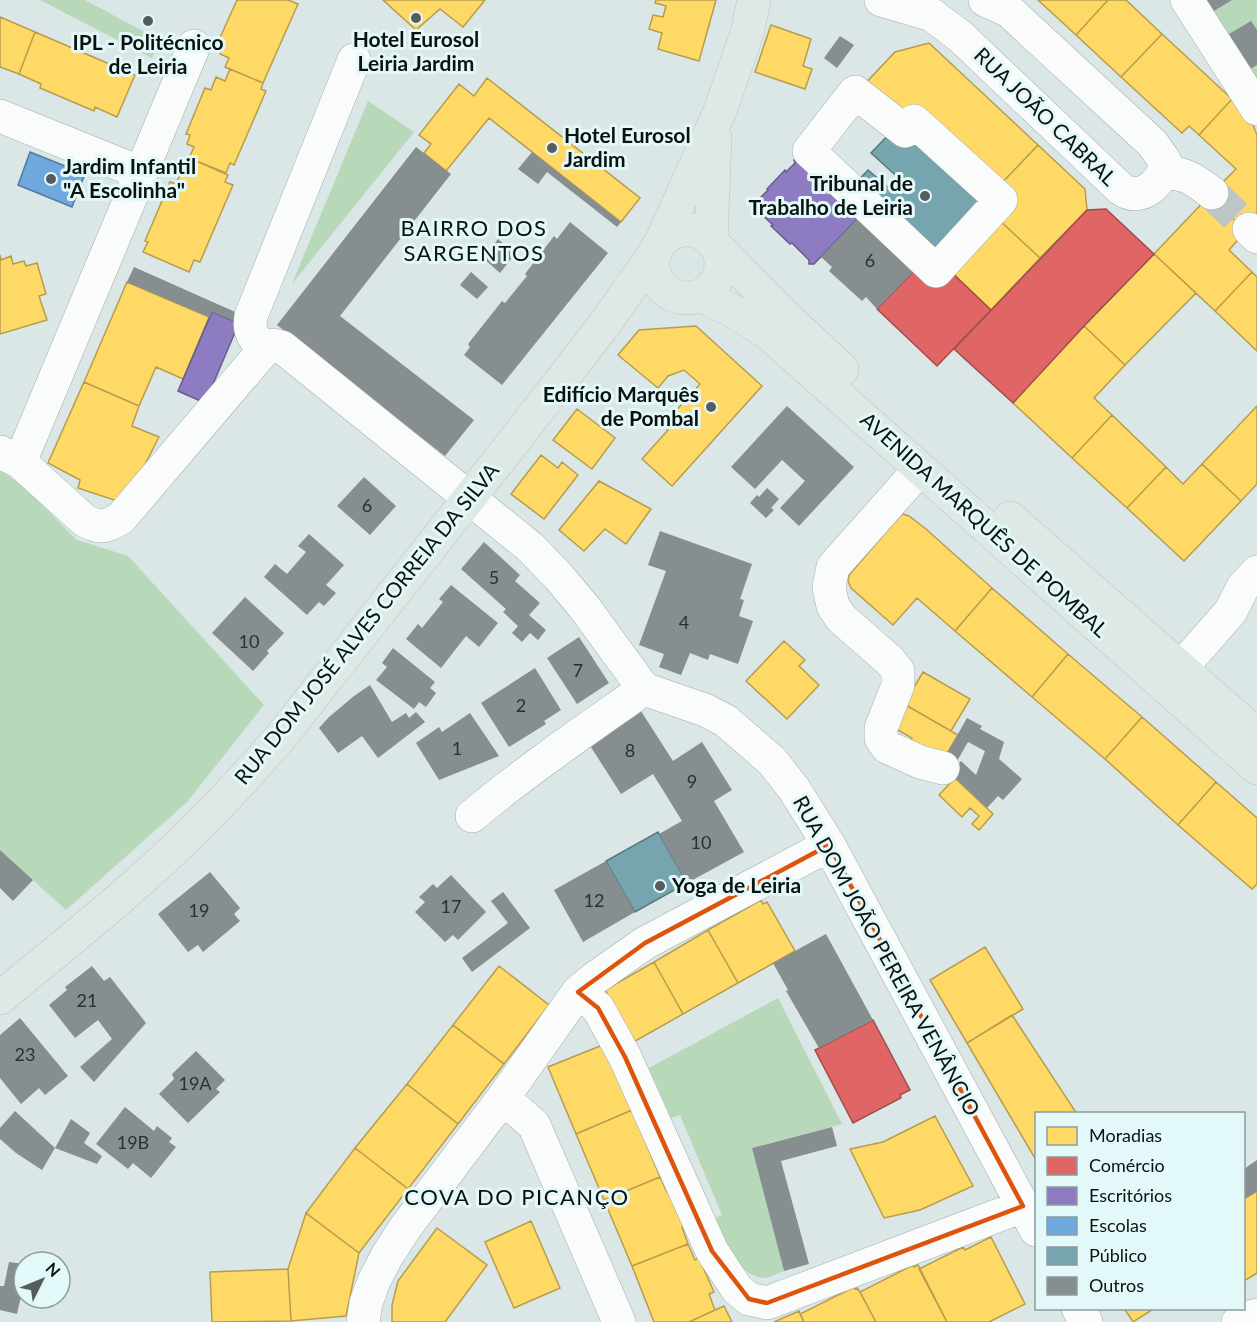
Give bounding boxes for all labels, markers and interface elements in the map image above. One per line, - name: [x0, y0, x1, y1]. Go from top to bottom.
- marker: Hotel Eurosol Leiria Jardim: [409, 11, 423, 25]
- marker: IPL - Politécnico de Leiria: [141, 14, 155, 28]
- place label: Hotel Eurosol Leiria Jardim: [353, 26, 479, 75]
- place label: IPL - Politécnico de Leiria: [73, 29, 223, 78]
- street label: RUA JOÃO CABRAL: [970, 42, 1122, 190]
- place label: Hotel Eurosol Jardim: [564, 122, 691, 171]
- marker: Hotel Eurosol Jardim: [545, 141, 559, 155]
- place label: Jardim Infantil "A Escolinha": [63, 153, 196, 202]
- place label: Tribunal de Trabalho de Leiria: [748, 170, 913, 219]
- marker: Jardim Infantil "A Escolinha": [44, 172, 58, 186]
- marker: Tribunal de Trabalho de Leiria: [918, 189, 932, 203]
- district label: BAIRRO DOS SARGENTOS: [401, 214, 548, 266]
- house number: 6: [865, 249, 875, 271]
- place label: Edifício Marquês de Pombal: [543, 381, 699, 430]
- marker: Edifício Marquês de Pombal: [704, 400, 718, 414]
- street label: AVENIDA MARQUÊS DE POMBAL: [856, 406, 1114, 642]
- street label: RUA DOM JOSÉ ALVES CORREIA DA SILVA: [228, 457, 504, 789]
- house number: 6: [362, 494, 372, 516]
- house number: 5: [489, 566, 499, 588]
- house number: 4: [679, 611, 689, 633]
- house number: 10: [239, 630, 259, 652]
- house number: 7: [573, 659, 583, 681]
- house number: 2: [516, 694, 526, 716]
- house number: 1: [452, 737, 462, 759]
- house number: 8: [625, 739, 635, 761]
- house number: 9: [687, 770, 697, 792]
- street label: RUA DOM JOÃO PEREIRA VENÂNCIO: [789, 791, 986, 1120]
- house number: 10: [691, 831, 711, 853]
- place label: Yoga de Leiria: [671, 872, 801, 897]
- marker: Yoga de Leiria: [653, 879, 667, 893]
- house number: 12: [584, 889, 604, 911]
- house number: 17: [441, 895, 461, 917]
- house number: 19: [189, 899, 209, 921]
- house number: 21: [77, 989, 97, 1011]
- house number: 23: [15, 1043, 35, 1065]
- house number: 19A: [178, 1072, 212, 1094]
- legend: [1035, 1112, 1245, 1310]
- text: Moradias: [1089, 1124, 1162, 1146]
- house number: 19B: [117, 1131, 149, 1153]
- text: Comércio: [1089, 1154, 1165, 1176]
- district label: COVA DO PICANÇO: [404, 1183, 630, 1210]
- text: Escritórios: [1089, 1184, 1172, 1206]
- text: Escolas: [1089, 1214, 1147, 1236]
- text: Público: [1089, 1244, 1147, 1266]
- north arrow: [12, 1250, 72, 1310]
- text: N: [42, 1258, 64, 1280]
- text: Outros: [1089, 1274, 1144, 1296]

